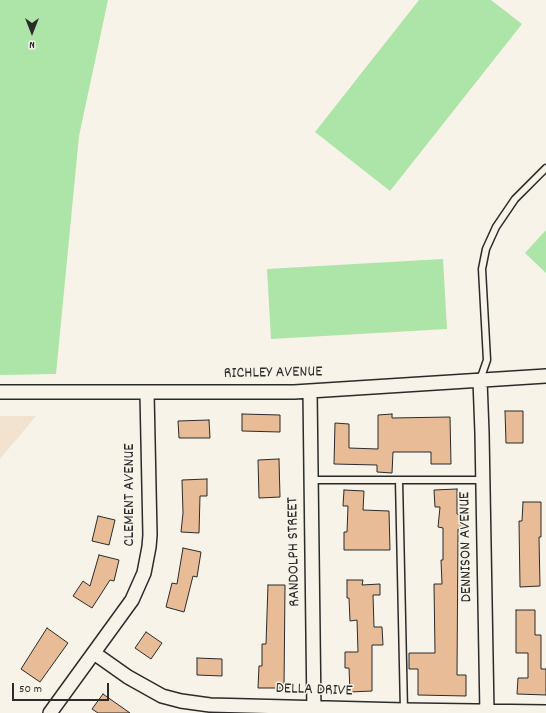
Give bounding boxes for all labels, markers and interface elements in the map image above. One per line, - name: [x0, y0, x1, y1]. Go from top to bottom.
- north arrow: [12, 12, 52, 52]
- text: N: [29, 36, 35, 52]
- street label: RICHLEY AVENUE: [223, 364, 323, 384]
- street label: CLEMENT AVENUE: [121, 444, 141, 546]
- street label: DENNISON AVENUE: [456, 492, 478, 602]
- street label: RANDOLPH STREET: [284, 497, 306, 607]
- scale bar: [14, 675, 111, 701]
- street label: DELLA DRIVE: [275, 680, 353, 702]
- text: 50 m: [19, 681, 42, 698]

